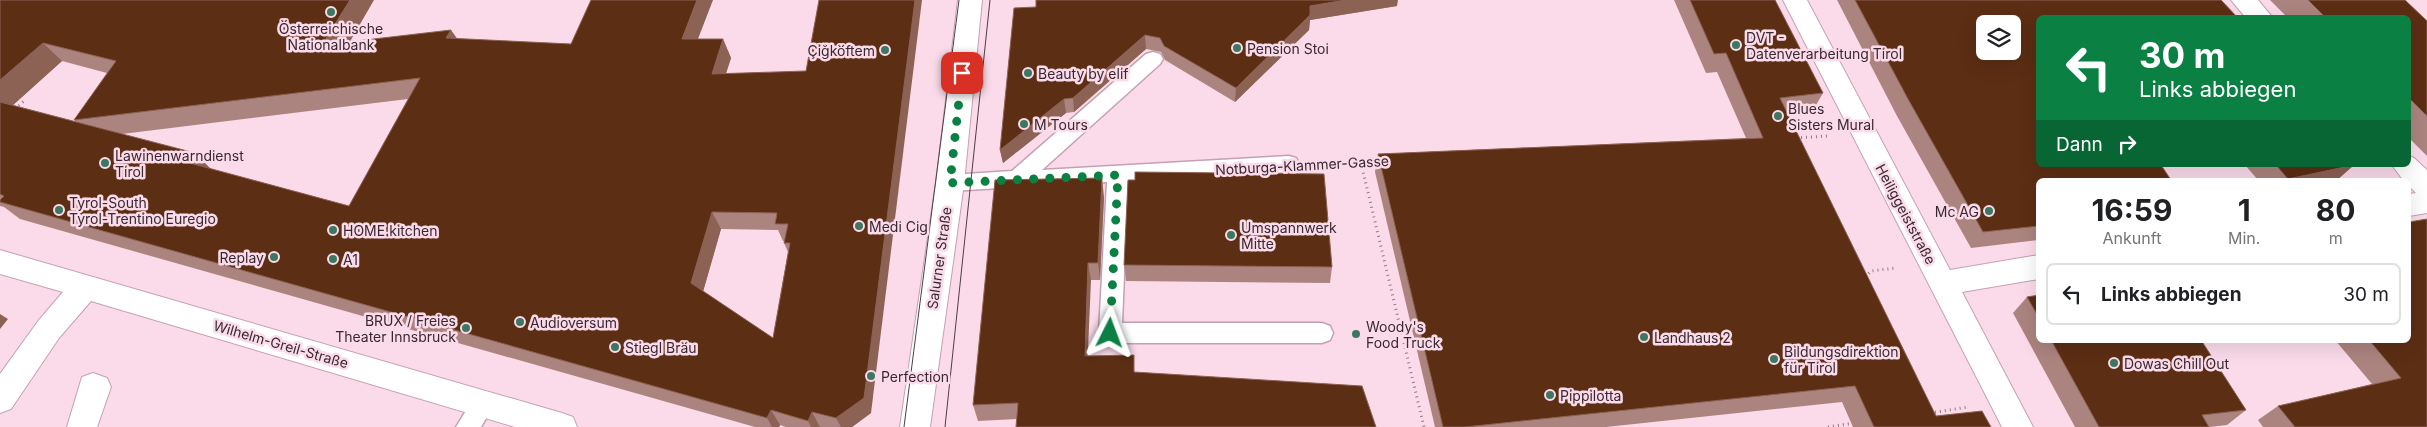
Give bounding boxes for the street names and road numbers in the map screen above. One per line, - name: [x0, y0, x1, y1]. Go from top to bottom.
- street label: Notburga-Klammer-Gasse: [1215, 152, 1389, 178]
- street label: Heiliggeiststraße: [1872, 161, 1940, 267]
- street label: Salurner Straße: [923, 206, 955, 310]
- street label: Wilhelm-Greil-Straße: [212, 317, 350, 371]

